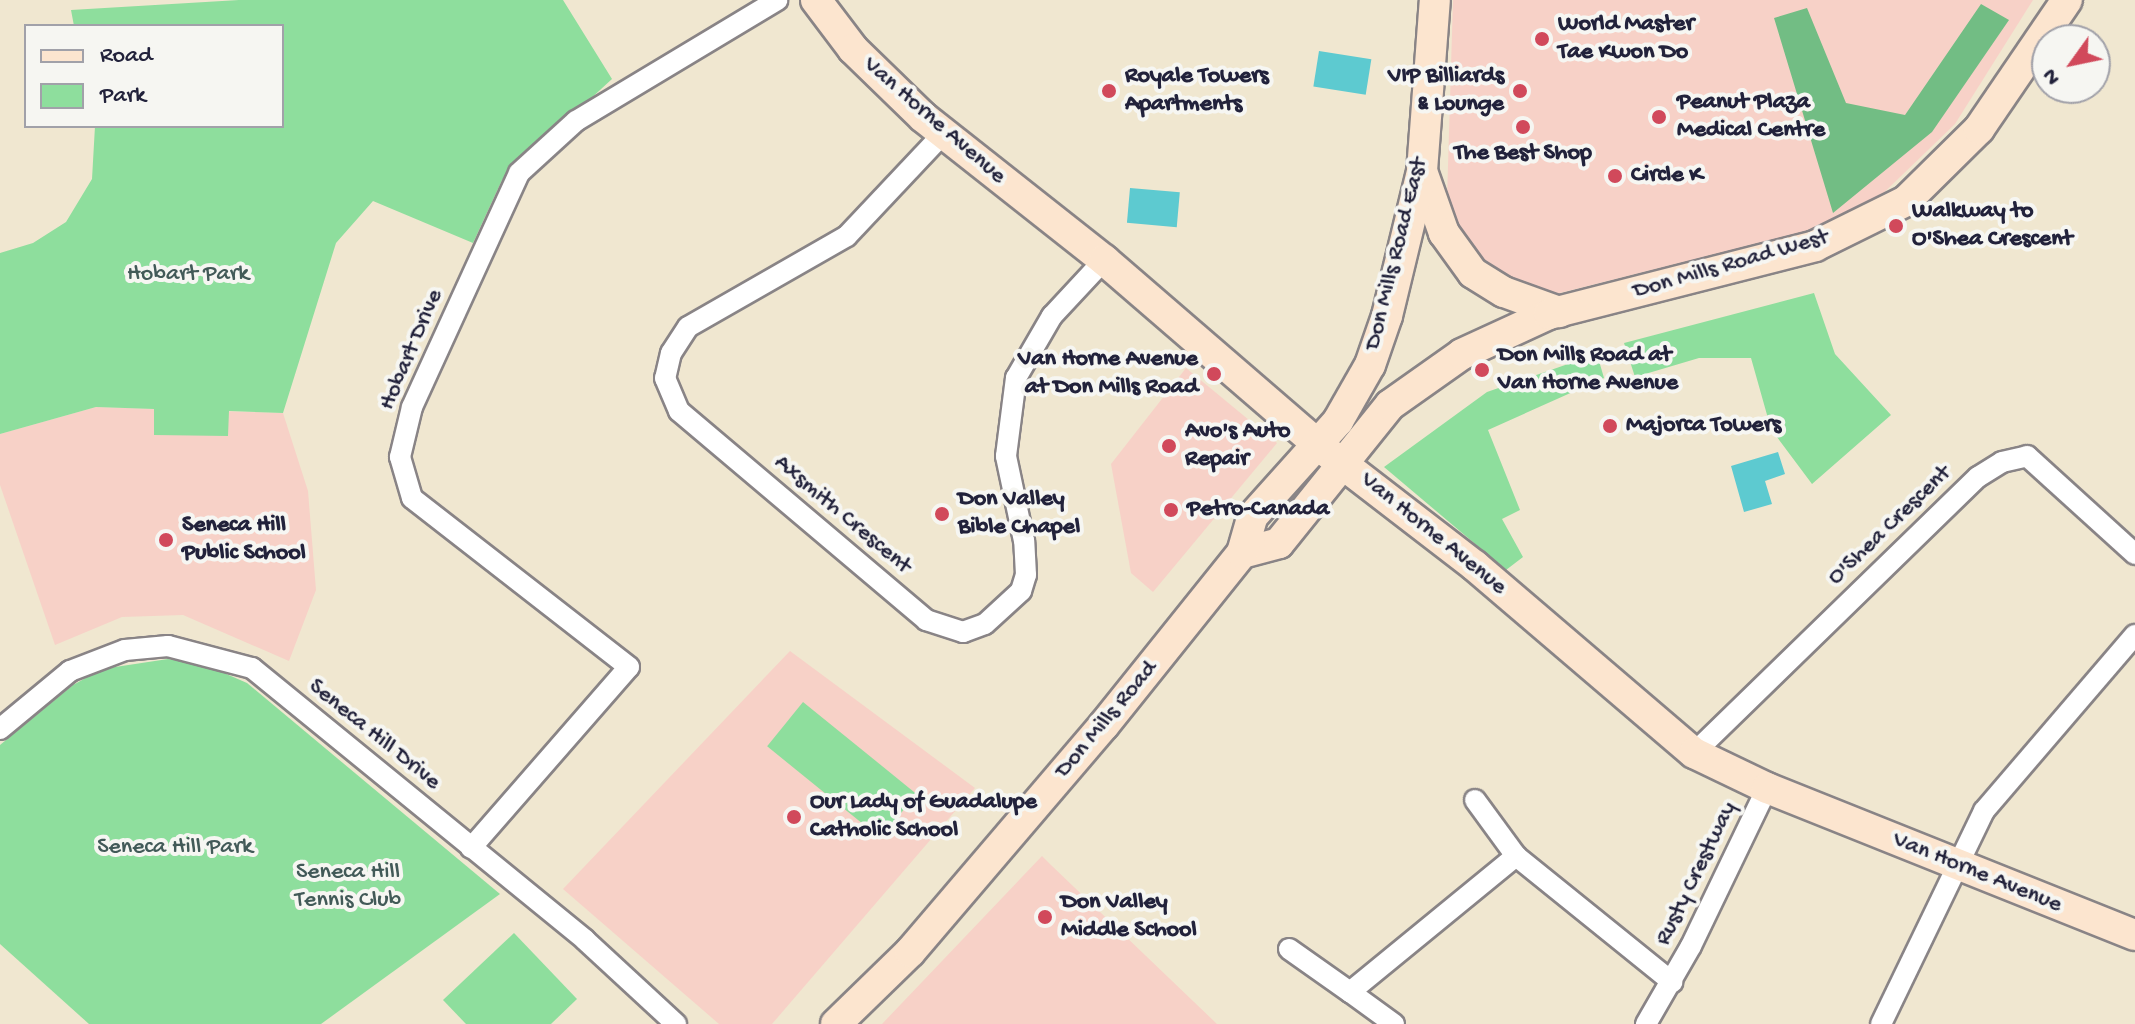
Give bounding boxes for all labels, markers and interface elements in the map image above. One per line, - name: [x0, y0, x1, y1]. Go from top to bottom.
- place label: World Master Tae Kwon Do: [1558, 11, 1694, 67]
- legend: [24, 24, 284, 128]
- north arrow: [2031, 24, 2111, 104]
- marker: World Master Tae Kwon Do: [1533, 30, 1551, 48]
- text: Road: [100, 42, 152, 71]
- street label: Van Horne Avenue: [857, 51, 1011, 191]
- place label: Royale Towers Apartments: [1125, 63, 1269, 119]
- place label: VIP Billiards & Lounge: [1388, 63, 1504, 119]
- text: N: [2038, 63, 2067, 89]
- text: Park: [100, 82, 146, 111]
- marker: Royale Towers Apartments: [1100, 82, 1118, 100]
- marker: VIP Billiards & Lounge: [1511, 82, 1529, 100]
- place label: Peanut Plaza Medical Centre: [1677, 89, 1825, 145]
- marker: Peanut Plaza Medical Centre: [1648, 106, 1670, 128]
- marker: The Best Shop: [1514, 118, 1532, 136]
- place label: The Best Shop: [1454, 140, 1592, 168]
- street label: Don Mills Road East: [1359, 155, 1435, 353]
- place label: Circle K: [1631, 162, 1702, 190]
- marker: Circle K: [1606, 167, 1624, 185]
- place label: Walkway to O'Shea Crescent: [1912, 198, 2072, 254]
- marker: Walkway to O'Shea Crescent: [1887, 217, 1905, 235]
- street label: Don Mills Road West: [1630, 223, 1832, 307]
- park label: Hobart Park: [127, 261, 249, 289]
- street label: Hobart Drive: [374, 285, 450, 415]
- place label: Don Mills Road at Van Horne Avenue: [1498, 342, 1678, 398]
- place label: Van Horne Avenue at Don Mills Road: [1018, 346, 1198, 402]
- marker: Don Mills Road at Van Horne Avenue: [1473, 361, 1491, 379]
- marker: Van Horne Avenue at Don Mills Road: [1205, 365, 1223, 383]
- place label: Majorca Towers: [1626, 412, 1781, 440]
- marker: Majorca Towers: [1601, 417, 1619, 435]
- place label: Avo's Auto Repair: [1185, 418, 1290, 474]
- marker: Avo's Auto Repair: [1160, 437, 1178, 455]
- street label: Axsmith Crescent: [767, 449, 917, 581]
- street label: O'Shea Crescent: [1822, 460, 1958, 592]
- street label: Van Horne Avenue: [1354, 466, 1512, 602]
- place label: Don Valley Bible Chapel: [958, 486, 1080, 542]
- place label: Petro-Canada: [1187, 496, 1329, 524]
- marker: Petro-Canada: [1162, 501, 1180, 519]
- marker: Don Valley Bible Chapel: [933, 505, 951, 523]
- place label: Seneca Hill Public School: [182, 512, 306, 568]
- marker: Seneca Hill Public School: [157, 531, 175, 549]
- street label: Don Mills Road: [1050, 655, 1164, 785]
- street label: Seneca Hill Drive: [302, 673, 446, 797]
- place label: Our Lady of Guadalupe Catholic School: [810, 789, 1037, 845]
- street label: Rusty Crestway: [1650, 797, 1744, 951]
- marker: Our Lady of Guadalupe Catholic School: [785, 808, 803, 826]
- street label: Van Horne Avenue: [1888, 826, 2066, 920]
- park label: Seneca Hill Park: [97, 834, 253, 862]
- park label: Seneca Hill Tennis Club: [295, 859, 401, 915]
- place label: Don Valley Middle School: [1061, 889, 1197, 945]
- marker: Don Valley Middle School: [1036, 908, 1054, 926]

